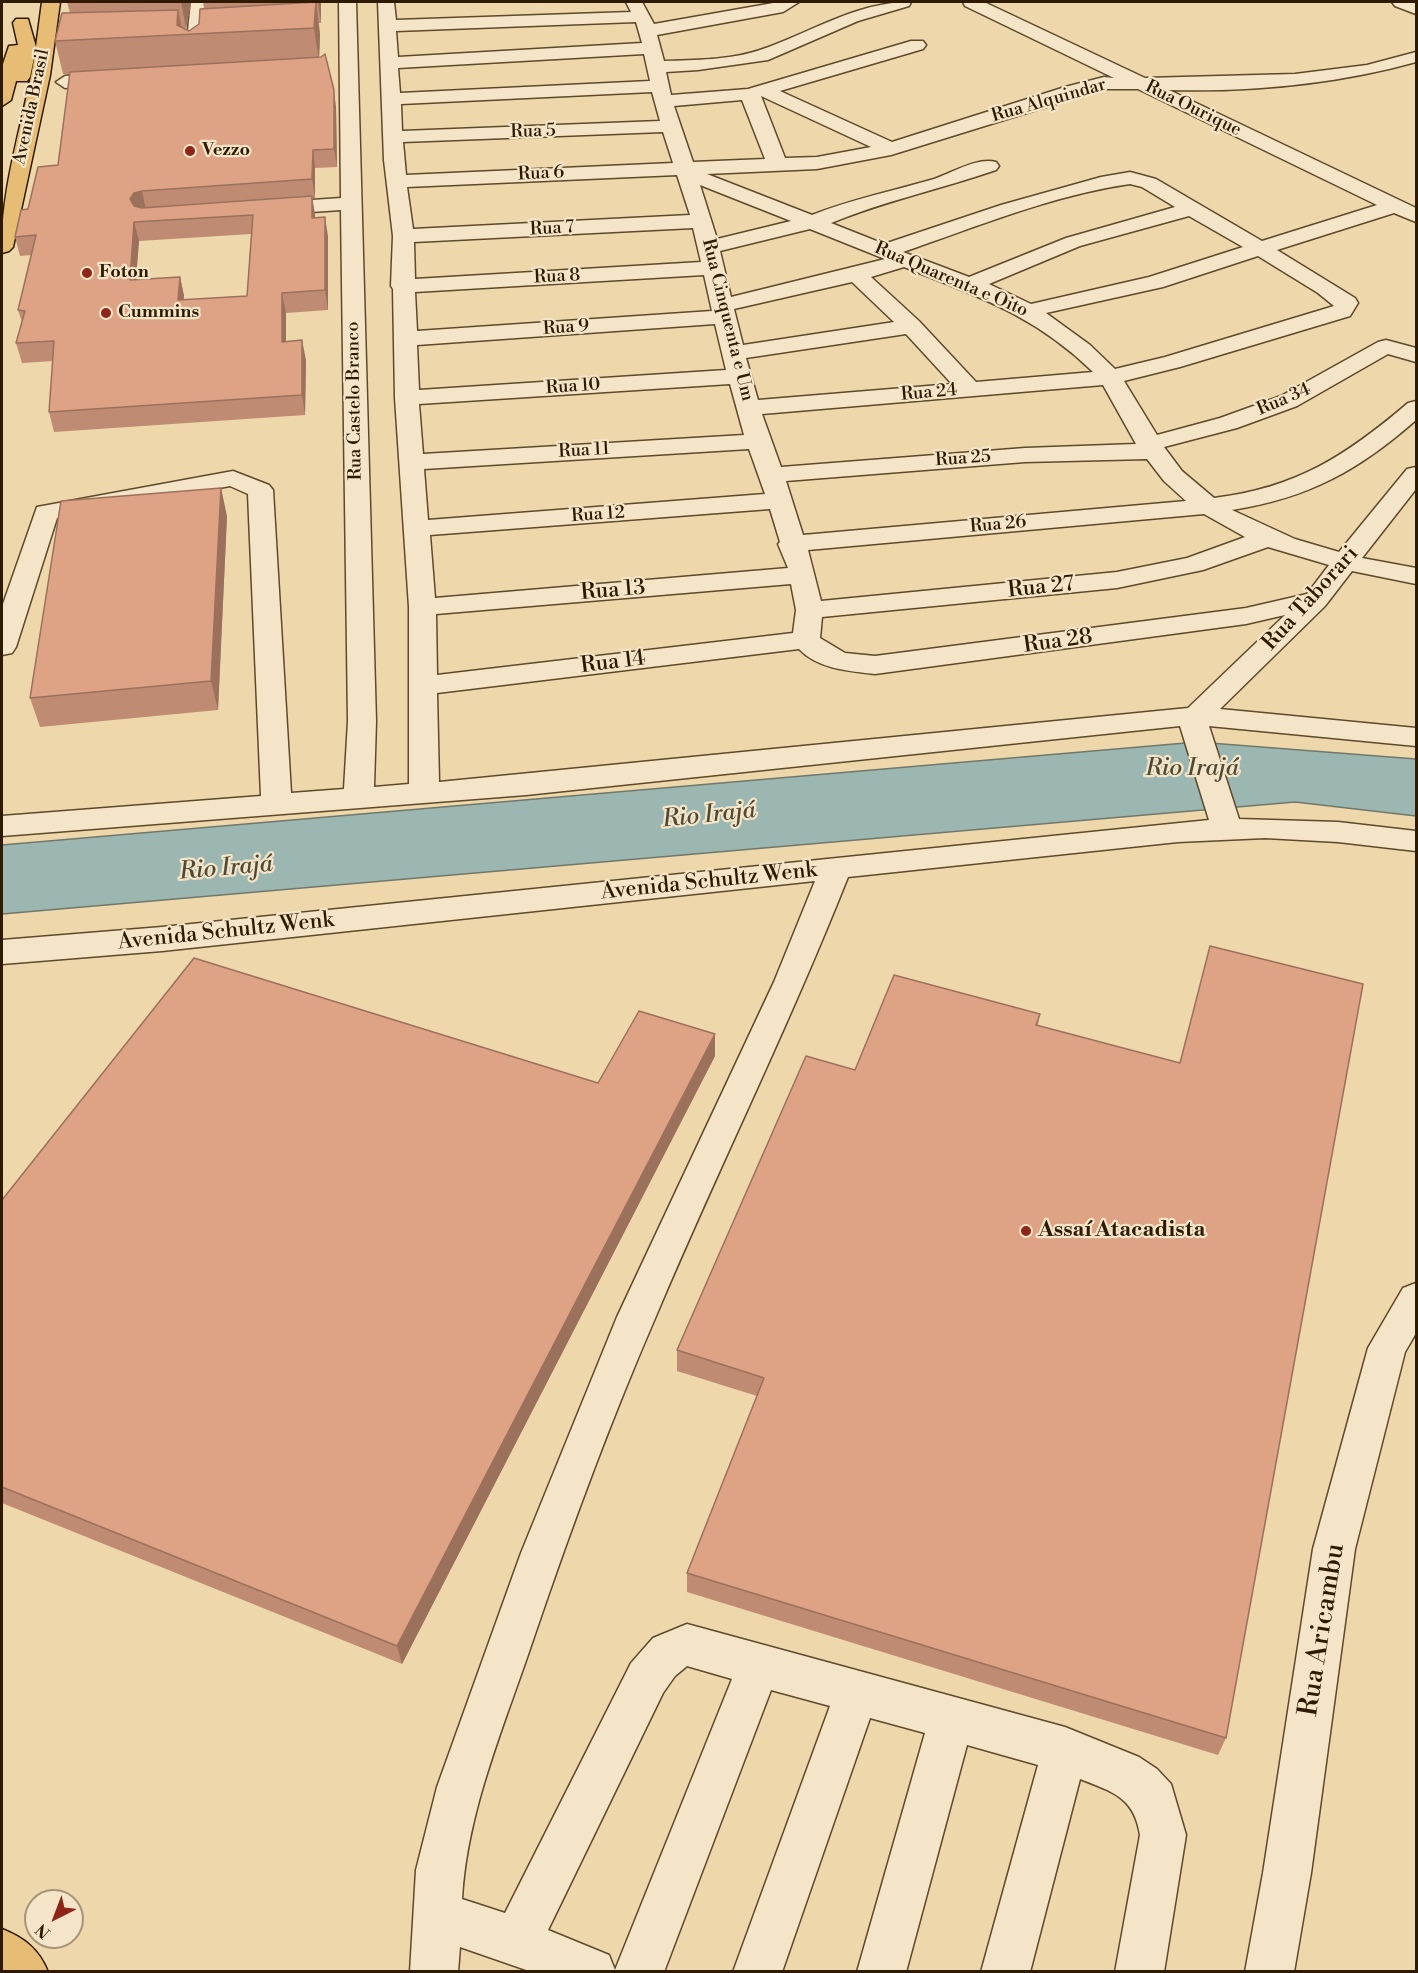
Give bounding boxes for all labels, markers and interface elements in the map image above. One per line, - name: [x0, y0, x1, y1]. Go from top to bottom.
- street label: Avenida Brasil: [9, 47, 55, 167]
- street label: Rua Alquindar: [989, 74, 1109, 128]
- street label: Rua Ourique: [1141, 76, 1245, 142]
- street label: Rua 5: [510, 120, 556, 144]
- place label: Vezzo: [202, 140, 250, 162]
- marker: Vezzo: [183, 144, 197, 158]
- street label: Rua 6: [517, 162, 565, 186]
- street label: Rua 7: [529, 217, 575, 241]
- street label: Rua Cinquenta e Um: [696, 237, 758, 403]
- street label: Rua Quarenta e Oito: [871, 238, 1031, 322]
- place label: Foton: [99, 262, 149, 284]
- street label: Rua 8: [533, 265, 581, 289]
- marker: Foton: [80, 266, 94, 280]
- place label: Cummins: [118, 302, 199, 324]
- marker: Cummins: [99, 306, 113, 320]
- street label: Rua 9: [542, 316, 590, 340]
- street label: Rua Castelo Branco: [343, 321, 367, 481]
- street label: Rua 10: [545, 374, 601, 400]
- street label: Rua 34: [1254, 379, 1314, 421]
- street label: Rua 24: [900, 380, 958, 406]
- street label: Rua 11: [558, 439, 610, 463]
- street label: Rua 25: [934, 446, 992, 472]
- street label: Rua 12: [570, 502, 626, 528]
- street label: Rua 26: [969, 512, 1027, 538]
- street label: Rua Taborari: [1257, 541, 1365, 657]
- street label: Rua 27: [1006, 571, 1076, 605]
- street label: Rua 13: [579, 575, 647, 607]
- street label: Rua 28: [1022, 624, 1094, 660]
- street label: Rua 14: [579, 646, 647, 680]
- water label: Rio Irajá: [1145, 755, 1239, 783]
- water label: Rio Irajá: [661, 797, 757, 835]
- water label: Rio Irajá: [178, 851, 274, 887]
- street label: Avenida Schultz Wenk: [600, 858, 818, 906]
- street label: Avenida Schultz Wenk: [117, 908, 335, 956]
- place label: Assaí Atacadista: [1038, 1218, 1205, 1244]
- marker: Assaí Atacadista: [1019, 1224, 1033, 1238]
- street label: Rua Aricambu: [1293, 1541, 1353, 1719]
- north arrow: [24, 1889, 84, 1949]
- text: N: [32, 1919, 55, 1943]

